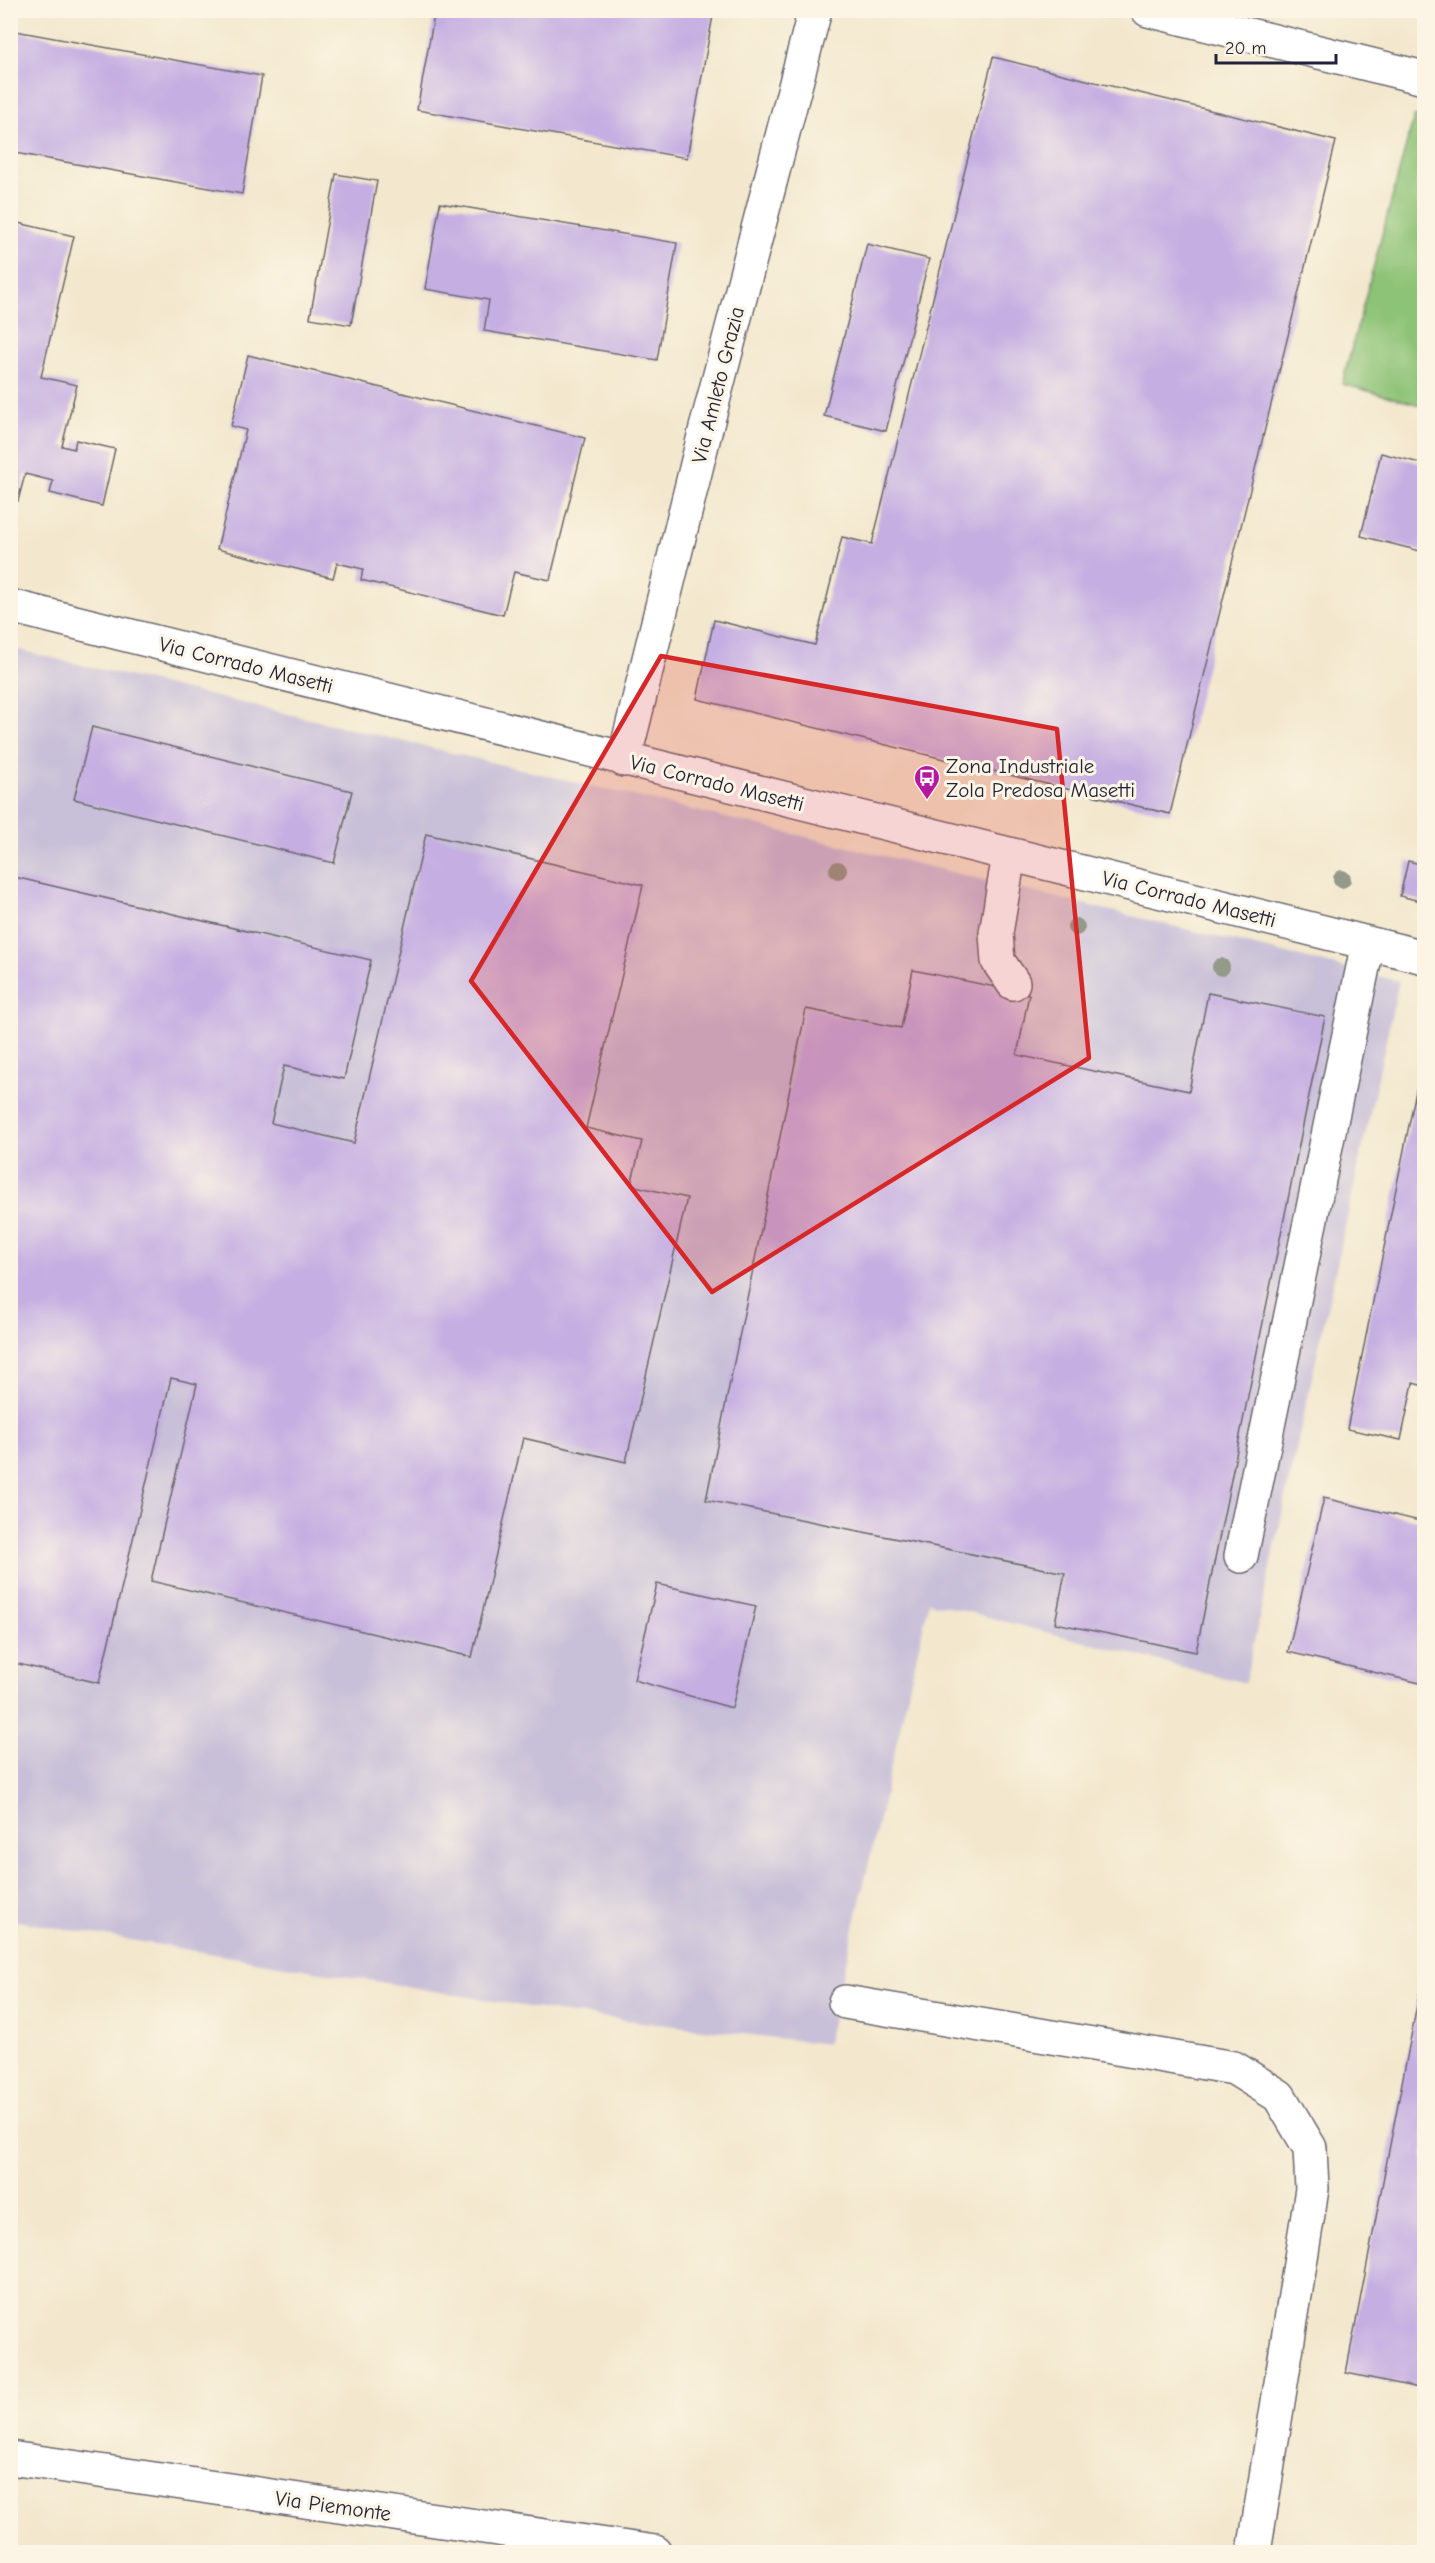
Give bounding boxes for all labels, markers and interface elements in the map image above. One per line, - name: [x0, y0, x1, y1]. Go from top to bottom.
- scale bar: [1216, 27, 1336, 65]
- text: 20 m: [1225, 38, 1266, 59]
- street label: Via Amleto Grazia: [687, 304, 749, 466]
- street label: Via Corrado Masetti: [156, 632, 336, 698]
- street label: Via Corrado Masetti: [627, 750, 807, 816]
- place label: Zona Industriale Zola Predosa Masetti: [946, 754, 1135, 802]
- bus stop icon: Zona Industriale Zola Predosa Masetti: [912, 763, 942, 801]
- street label: Via Corrado Masetti: [1099, 866, 1279, 932]
- street label: Via Piemonte: [273, 2486, 393, 2526]

